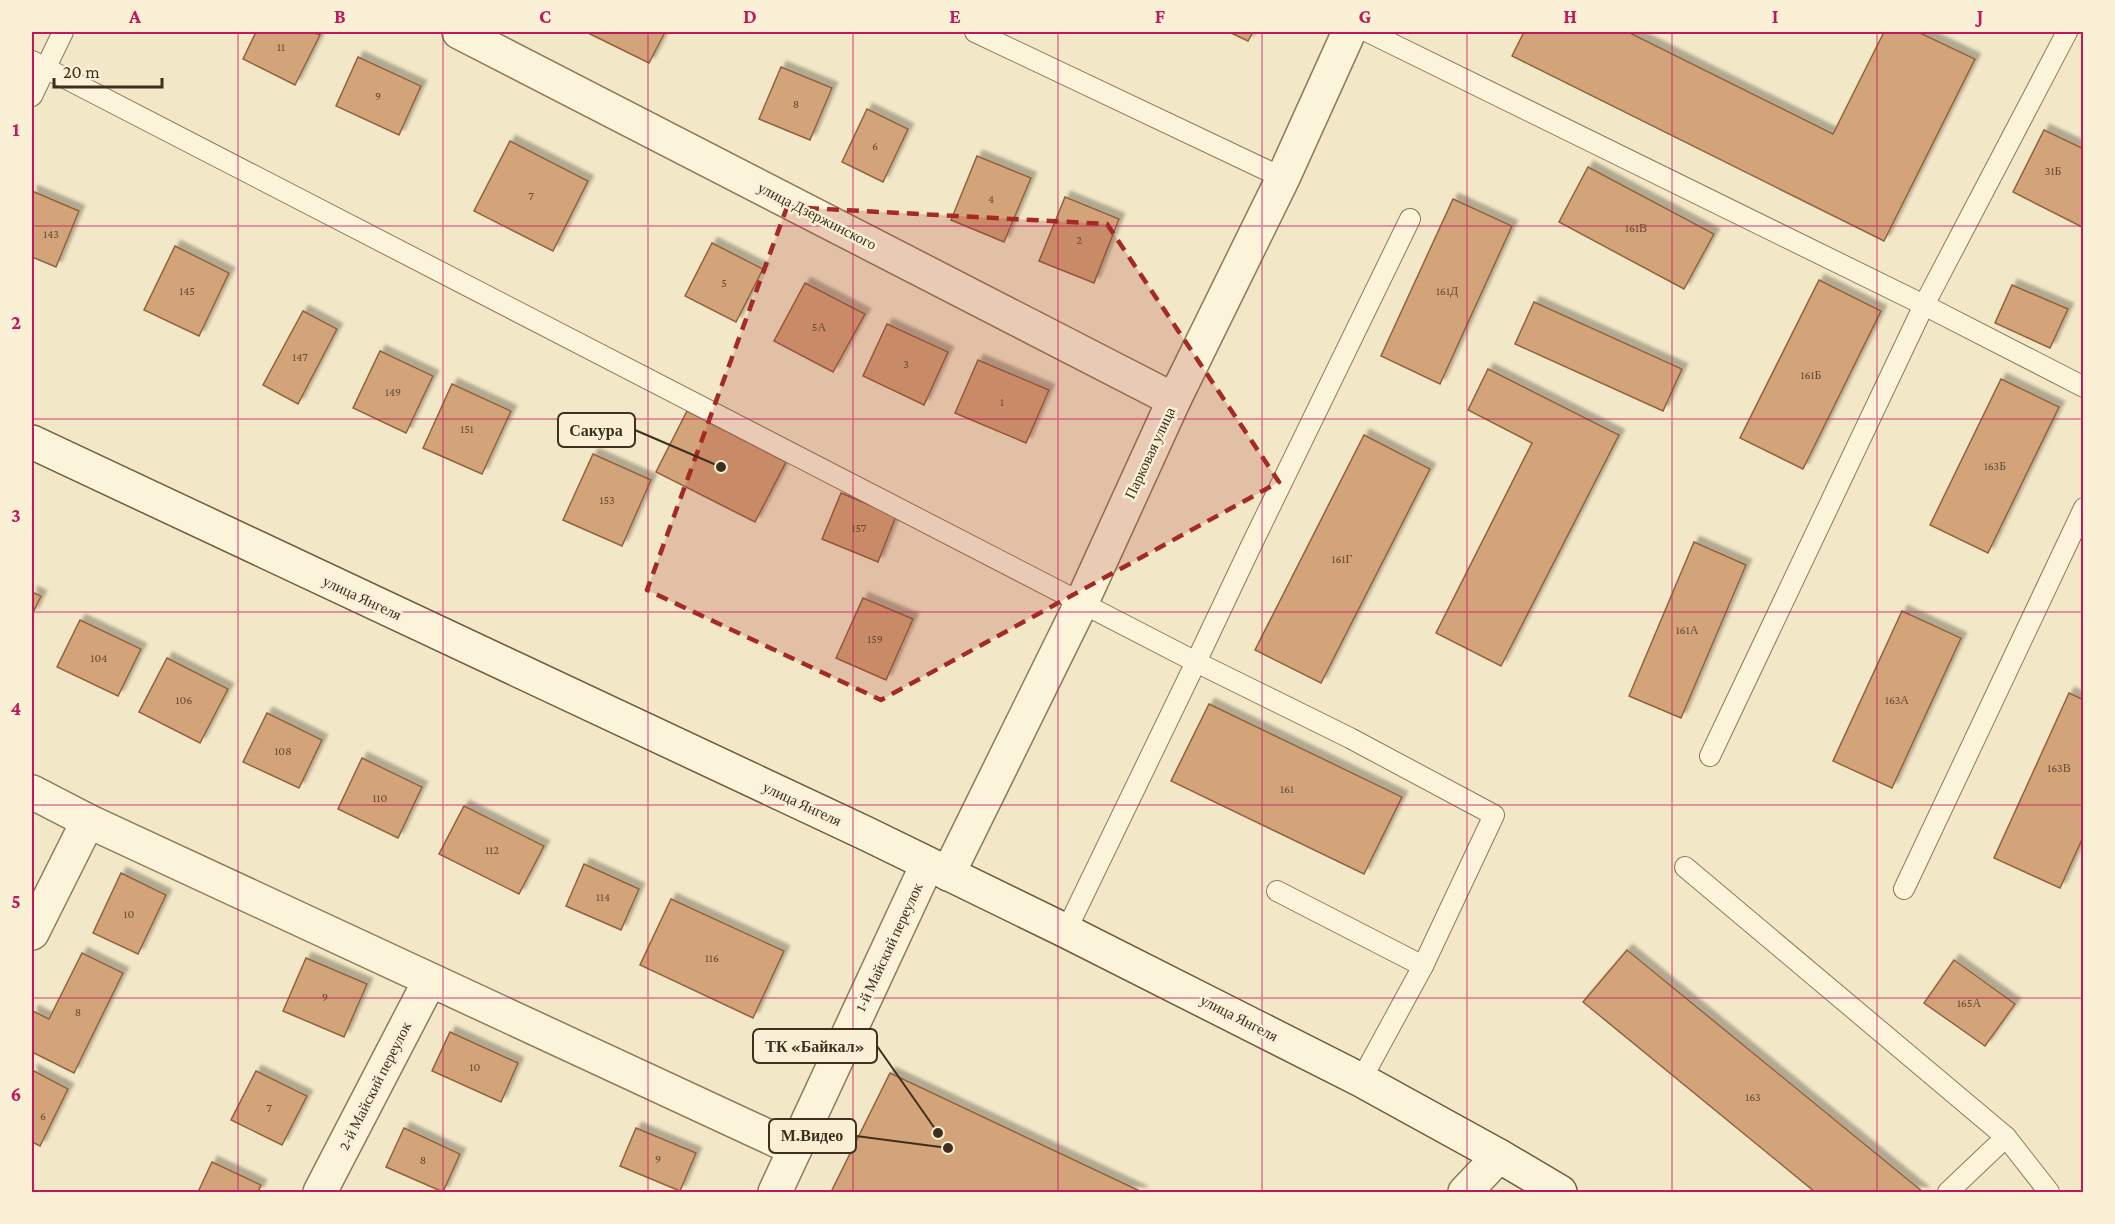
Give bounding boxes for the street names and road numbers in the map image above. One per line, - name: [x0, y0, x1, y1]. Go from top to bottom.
- street label: улица Дзержинского: [755, 179, 879, 253]
- street label: Парковая улица: [1122, 404, 1178, 501]
- street label: улица Янгеля: [320, 573, 404, 623]
- street label: улица Янгеля: [760, 779, 844, 829]
- street label: 1-й Майский переулок: [852, 880, 926, 1014]
- street label: улица Янгеля: [1198, 992, 1281, 1044]
- street label: 2-й Майский переулок: [336, 1019, 415, 1153]

